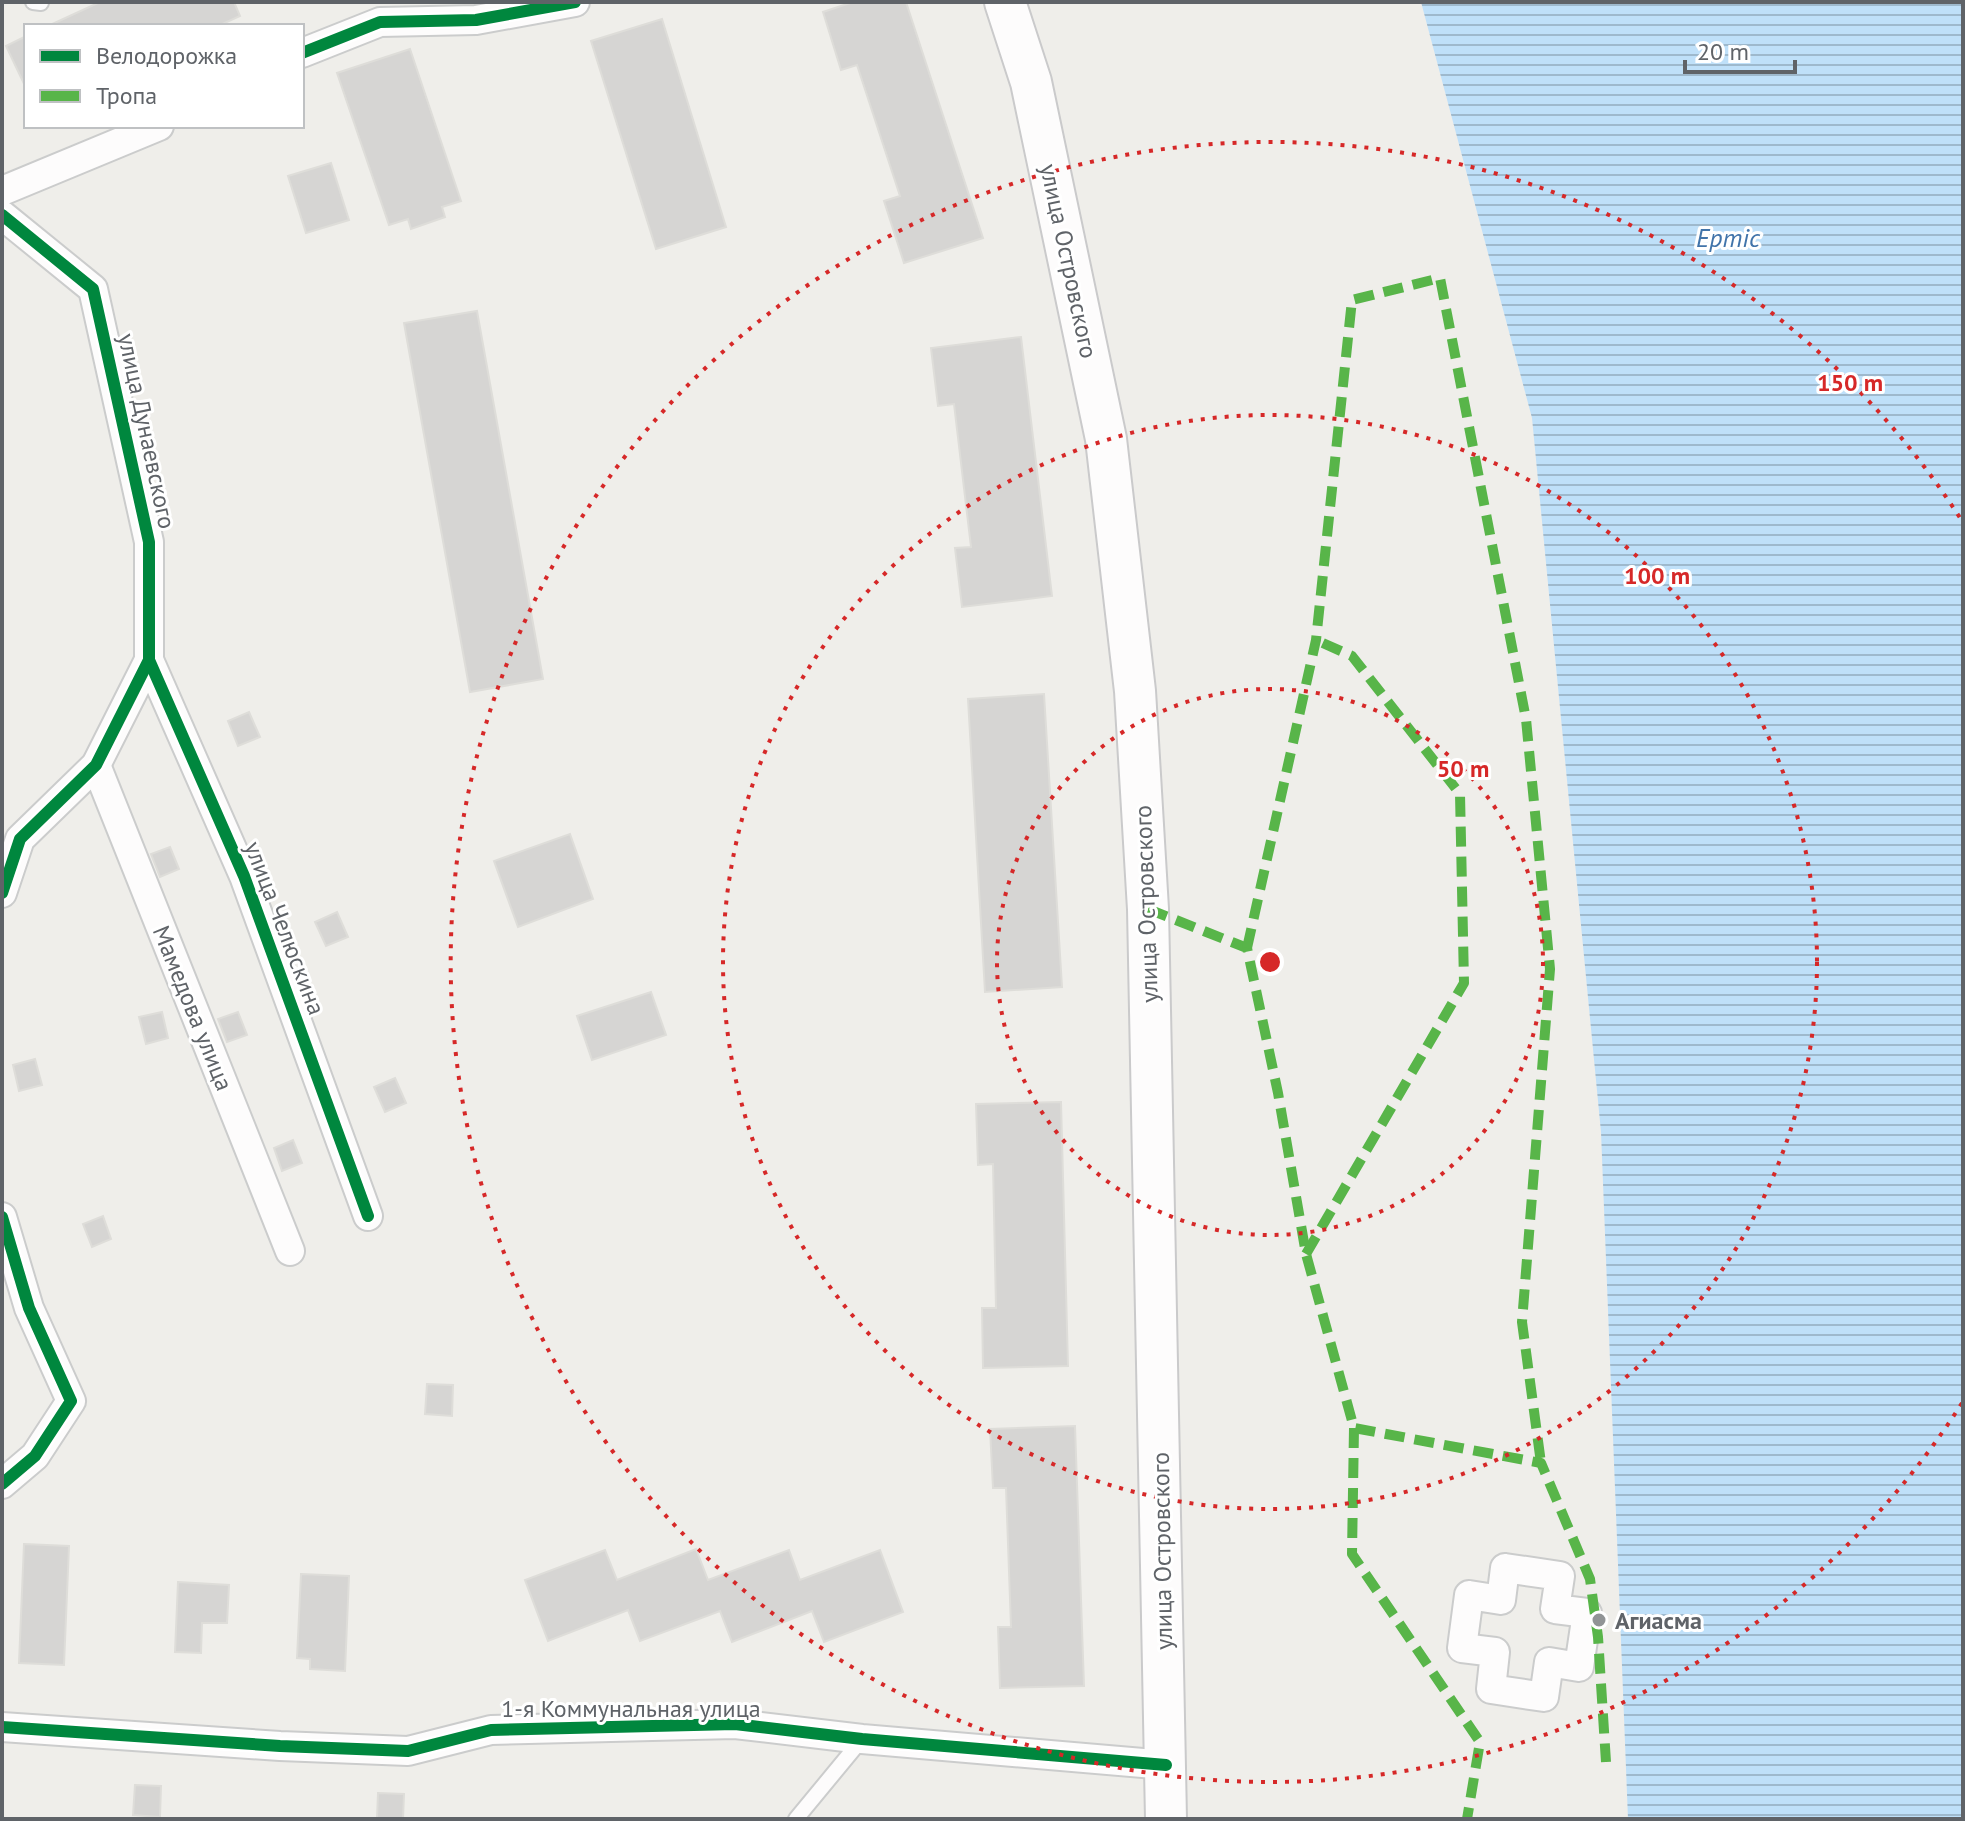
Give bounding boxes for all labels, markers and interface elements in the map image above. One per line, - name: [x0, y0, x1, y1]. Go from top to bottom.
- legend: [24, 24, 304, 128]
- scale bar: [1685, 24, 1795, 74]
- text: 20 m: [1697, 36, 1749, 67]
- text: Велодорожка: [96, 40, 237, 71]
- text: Тропа: [96, 80, 157, 111]
- street label: улица Островского: [1033, 161, 1105, 361]
- water label: Ертіс: [1696, 221, 1761, 254]
- street label: улица Дунаевского: [111, 331, 183, 531]
- text: 150 m: [1817, 367, 1883, 398]
- text: 100 m: [1624, 560, 1690, 591]
- text: 50 m: [1437, 753, 1489, 784]
- street label: улица Островского: [1127, 805, 1165, 1003]
- street label: улица Челюскина: [238, 837, 332, 1019]
- street label: Мамедова улица: [146, 921, 240, 1095]
- centre of rings: [1256, 948, 1284, 976]
- street label: улица Островского: [1145, 1452, 1179, 1650]
- place label: Агиасма: [1615, 1605, 1702, 1636]
- marker: Агиасма: [1590, 1611, 1608, 1629]
- street label: 1-я Коммунальная улица: [501, 1693, 761, 1724]

